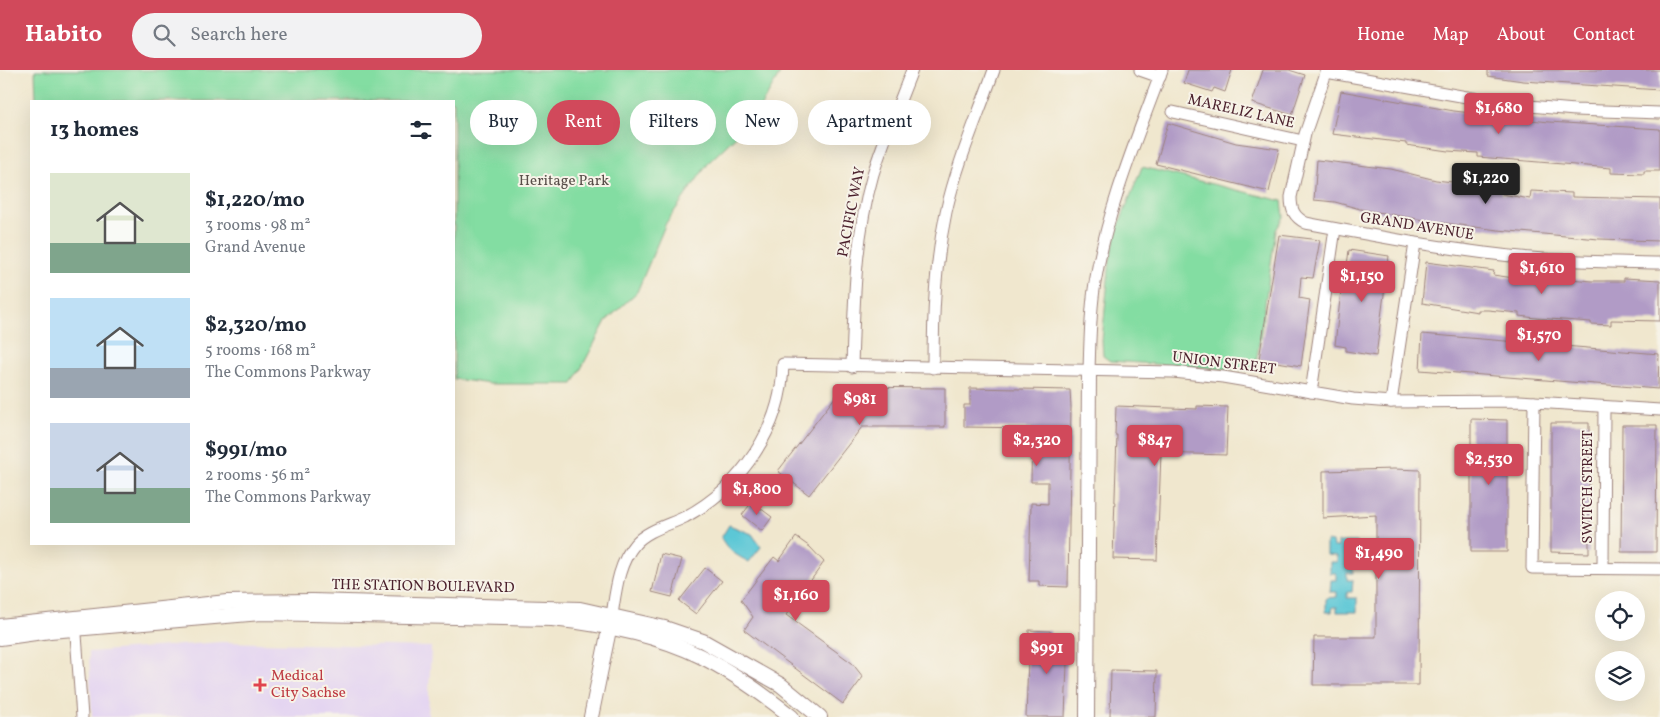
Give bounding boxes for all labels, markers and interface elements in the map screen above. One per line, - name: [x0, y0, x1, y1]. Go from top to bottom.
- search box: [132, 13, 482, 58]
- text: Habito: [25, 18, 102, 52]
- icon: search: [150, 21, 178, 49]
- text: Search here: [190, 22, 288, 48]
- text: Home: [1357, 23, 1405, 48]
- text: Map: [1433, 23, 1469, 48]
- text: About: [1497, 23, 1545, 48]
- text: Contact: [1573, 23, 1635, 48]
- street label: MARELIZ LANE: [1185, 89, 1297, 135]
- pin: $1,680: [1458, 92, 1540, 135]
- text: $1,680: [1475, 98, 1523, 120]
- chip: Buy: [470, 100, 537, 145]
- chip: Rent: [547, 100, 620, 145]
- chip: Filters: [630, 100, 716, 145]
- chip: New: [726, 100, 798, 145]
- chip: Apartment: [808, 100, 931, 145]
- text: 13 homes: [50, 116, 139, 145]
- icon: filters: [407, 116, 435, 144]
- pin: $1,220: [1445, 162, 1527, 205]
- street label: PACIFIC WAY: [833, 164, 871, 259]
- text: $1,220: [1463, 168, 1509, 190]
- park label: Heritage Park: [519, 171, 609, 192]
- text: $1,220/mo: [205, 186, 305, 215]
- icon: home: [90, 193, 150, 253]
- street label: GRAND AVENUE: [1359, 208, 1475, 246]
- text: 3 rooms · 98 m²: [205, 215, 310, 237]
- text: Grand Avenue: [205, 237, 305, 259]
- pin: $1,610: [1501, 252, 1583, 295]
- text: $1,610: [1519, 258, 1565, 280]
- pin: $1,150: [1321, 260, 1403, 303]
- text: $1,150: [1340, 266, 1384, 288]
- text: $2,320/mo: [205, 311, 307, 340]
- icon: home: [90, 318, 150, 378]
- pin: $1,570: [1498, 320, 1580, 362]
- text: $1,570: [1517, 325, 1561, 347]
- text: 5 rooms · 168 m²: [205, 340, 316, 362]
- street label: UNION STREET: [1171, 347, 1277, 381]
- text: The Commons Parkway: [205, 362, 371, 384]
- pin: $981: [830, 384, 890, 426]
- text: $981: [844, 389, 876, 411]
- pin: $2,320: [996, 424, 1078, 467]
- pin: $847: [1125, 424, 1185, 467]
- text: $2,320: [1013, 430, 1061, 452]
- text: $847: [1138, 430, 1172, 452]
- street label: SWITCH STREET: [1578, 430, 1599, 544]
- text: $991/mo: [205, 436, 287, 465]
- icon: home: [90, 443, 150, 503]
- pin: $2,530: [1448, 444, 1530, 486]
- text: $2,530: [1465, 449, 1513, 471]
- text: 2 rooms · 56 m²: [205, 465, 310, 487]
- pin: $1,800: [716, 474, 798, 516]
- text: $1,800: [733, 479, 781, 501]
- text: The Commons Parkway: [205, 487, 371, 509]
- pin: $1,490: [1338, 538, 1420, 580]
- text: $1,490: [1355, 543, 1403, 565]
- street label: THE STATION BOULEVARD: [331, 575, 515, 599]
- pin: $1,160: [755, 580, 837, 622]
- text: $1,160: [773, 585, 819, 607]
- map controls: [1595, 591, 1645, 701]
- button: locate: [1595, 591, 1645, 641]
- pin: $991: [1017, 632, 1077, 675]
- text: $991: [1030, 638, 1064, 660]
- button: layers: [1595, 651, 1645, 701]
- place label: Medical City Sachse: [271, 666, 346, 704]
- marker: Medical City Sachse: [253, 678, 267, 692]

